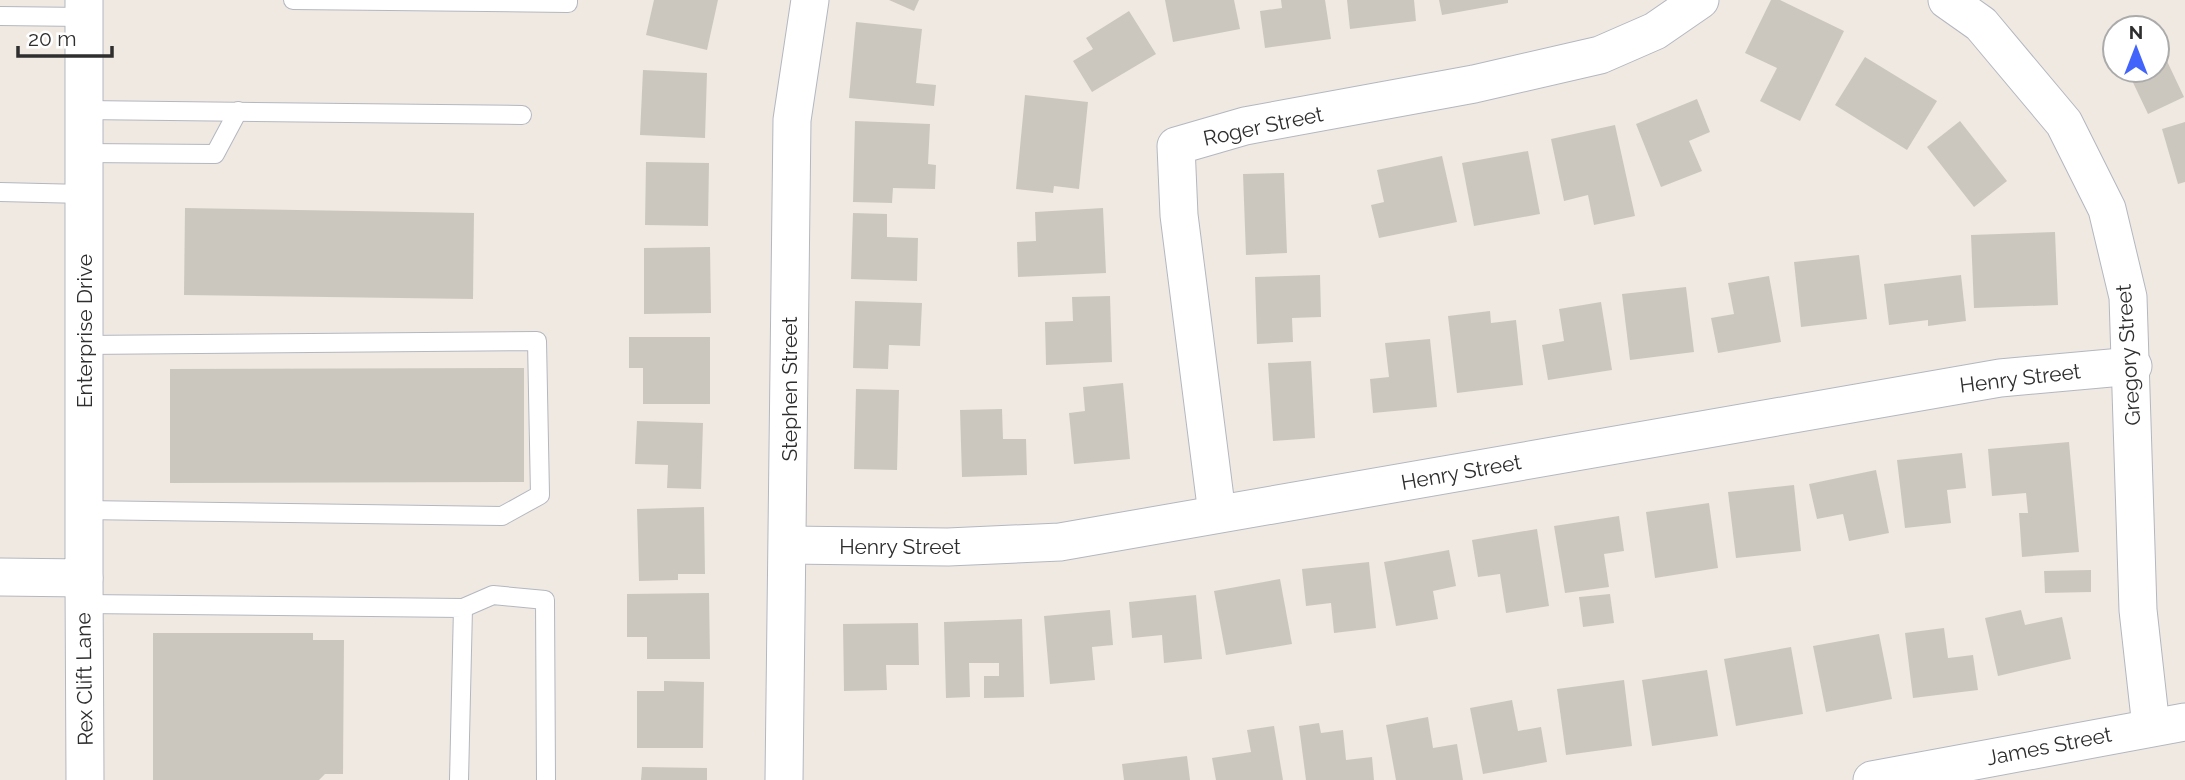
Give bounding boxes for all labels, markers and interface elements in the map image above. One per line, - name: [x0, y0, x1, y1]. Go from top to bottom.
- scale bar: [18, 14, 112, 58]
- north arrow: [2101, 14, 2171, 84]
- text: N: [2129, 21, 2143, 43]
- text: 20 m: [28, 26, 76, 51]
- street label: Roger Street: [1201, 101, 1325, 151]
- street label: Enterprise Drive: [72, 254, 97, 408]
- street label: Gregory Street: [2111, 283, 2145, 427]
- street label: Stephen Street: [777, 316, 802, 462]
- street label: Henry Street: [1958, 358, 2082, 398]
- street label: Henry Street: [1399, 449, 1523, 495]
- street label: Henry Street: [839, 534, 961, 559]
- street label: Rex Clift Lane: [70, 612, 98, 746]
- street label: James Street: [1984, 722, 2114, 770]

